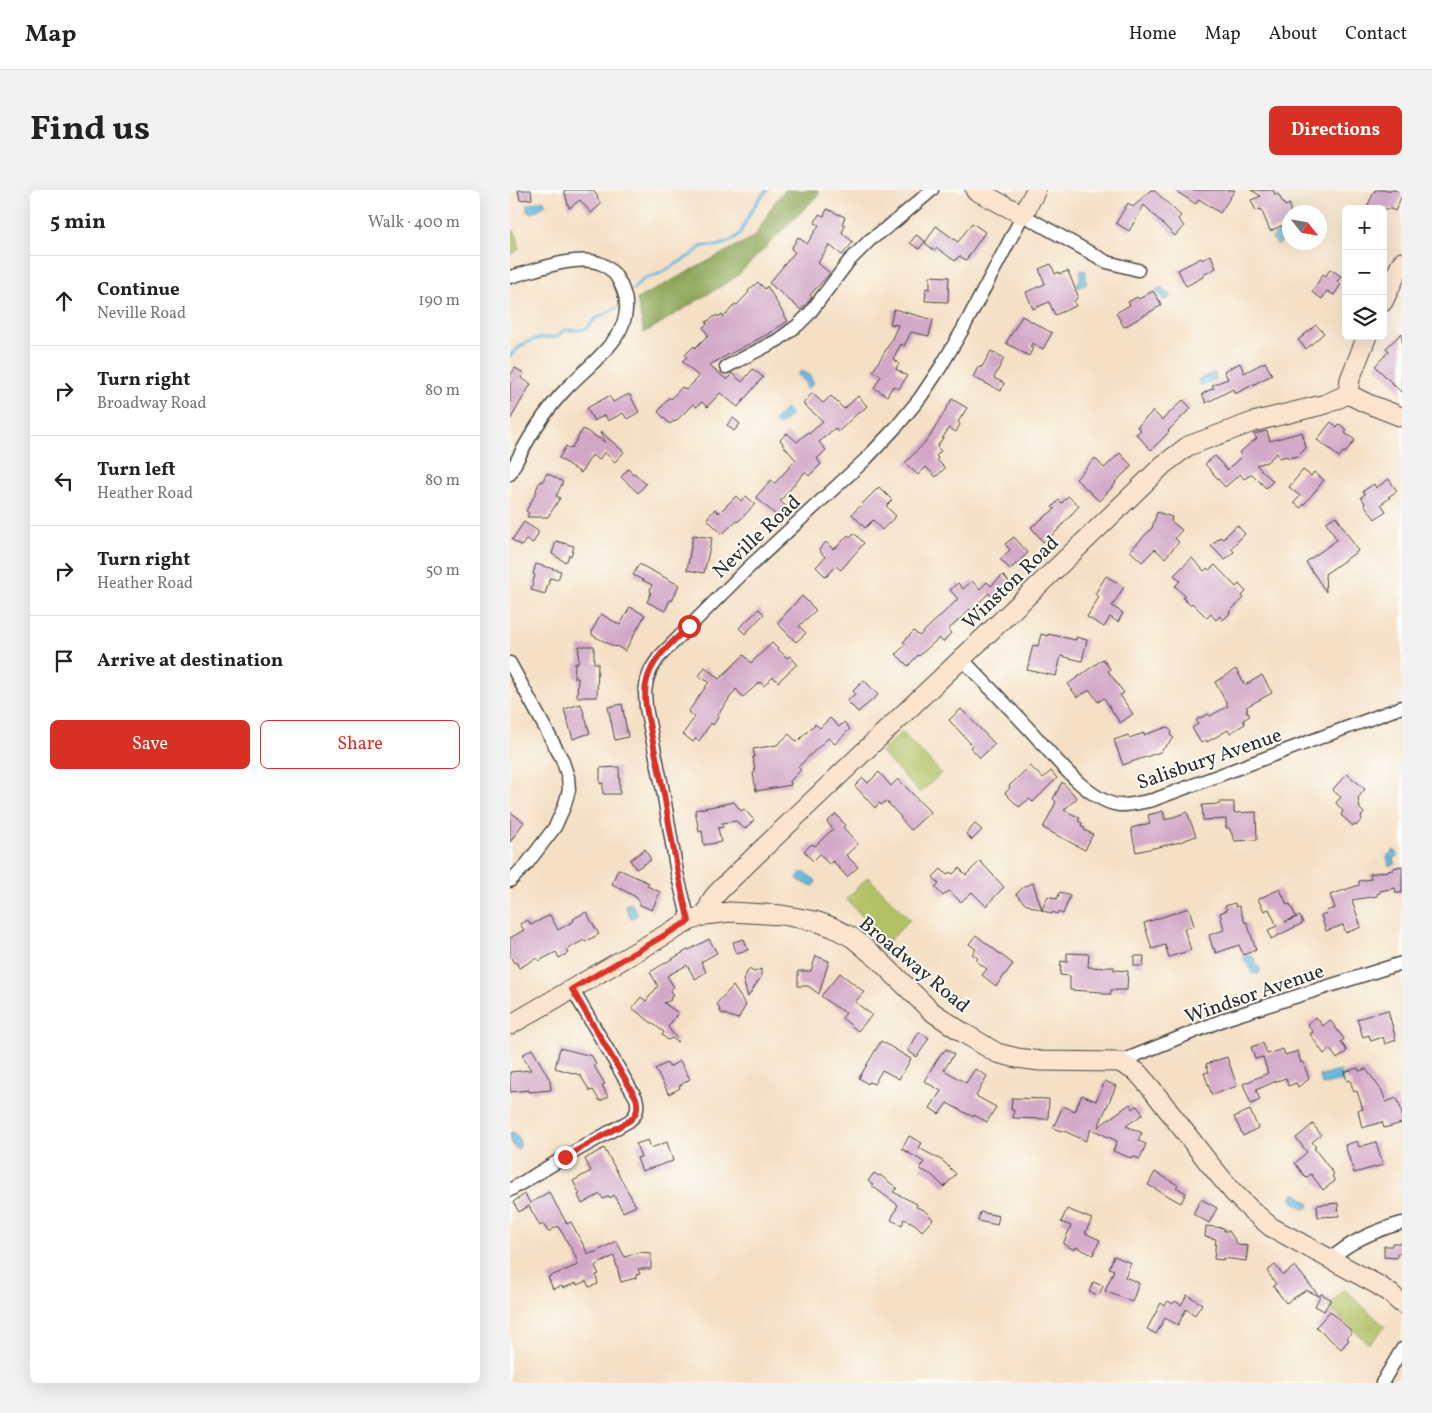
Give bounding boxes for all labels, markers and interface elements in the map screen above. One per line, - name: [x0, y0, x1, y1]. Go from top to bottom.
- text: Map: [25, 18, 76, 52]
- text: Home: [1129, 22, 1177, 47]
- text: Map: [1205, 22, 1241, 47]
- text: About: [1269, 22, 1317, 47]
- text: Contact: [1345, 22, 1407, 47]
- text: Find us: [30, 106, 150, 154]
- button: Directions: [1269, 106, 1402, 155]
- north arrow: [1282, 205, 1327, 250]
- map controls: [1342, 205, 1387, 340]
- button: +: [1342, 205, 1387, 250]
- text: 5 min: [50, 208, 106, 237]
- text: Walk · 400 m: [368, 212, 460, 234]
- button: −: [1342, 250, 1387, 295]
- text: Continue: [97, 277, 180, 303]
- icon: ahead: [50, 287, 78, 315]
- text: 190 m: [418, 290, 460, 312]
- button: layers: [1342, 295, 1387, 340]
- text: Neville Road: [97, 303, 186, 325]
- text: Turn right: [97, 367, 190, 393]
- icon: right: [50, 377, 78, 405]
- text: 80 m: [425, 380, 460, 402]
- text: Broadway Road: [97, 393, 207, 415]
- text: Turn left: [97, 457, 176, 483]
- icon: left: [50, 467, 78, 495]
- text: 80 m: [425, 470, 460, 492]
- text: Heather Road: [97, 483, 193, 505]
- street label: Neville Road: [707, 489, 808, 586]
- street label: Winston Road: [957, 530, 1066, 637]
- text: Turn right: [97, 547, 190, 573]
- icon: right: [50, 557, 78, 585]
- text: 50 m: [426, 560, 460, 582]
- text: Heather Road: [97, 573, 193, 595]
- route start: [678, 615, 701, 638]
- icon: arrive: [50, 647, 78, 675]
- text: Arrive at destination: [97, 648, 283, 674]
- button: Save: [50, 720, 250, 769]
- button: Share: [260, 720, 460, 769]
- street label: Salisbury Avenue: [1133, 722, 1286, 798]
- street label: Broadway Road: [852, 911, 975, 1020]
- street label: Windsor Avenue: [1181, 958, 1328, 1032]
- route end: [554, 1146, 577, 1169]

